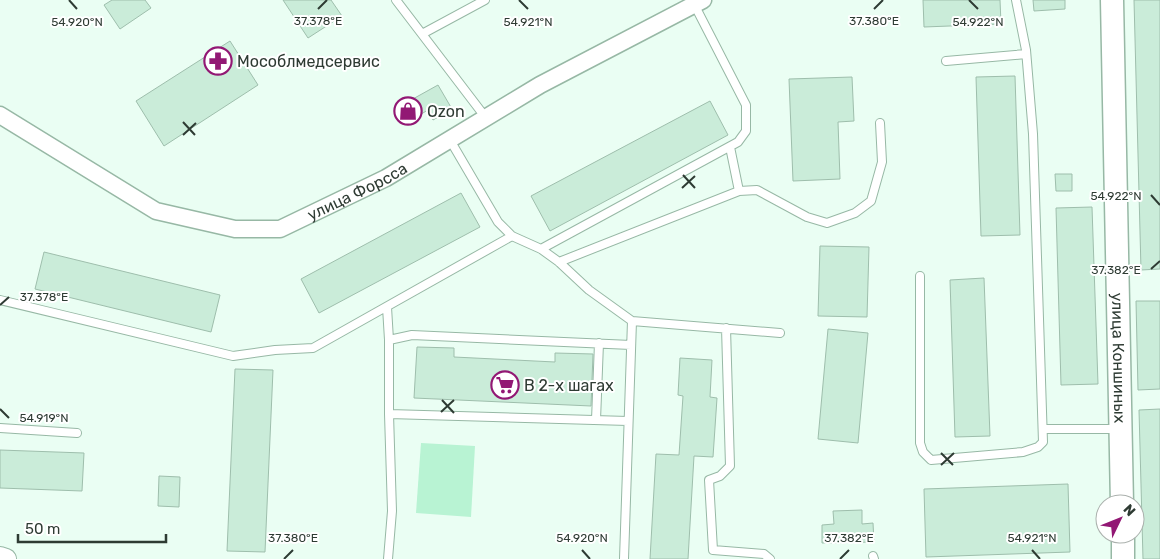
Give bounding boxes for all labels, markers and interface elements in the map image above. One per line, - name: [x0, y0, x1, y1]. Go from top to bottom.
- text: 37.378°E: [294, 14, 342, 28]
- text: 37.380°E: [849, 14, 899, 28]
- text: 54.920°N: [51, 15, 103, 29]
- text: 54.921°N: [503, 15, 553, 29]
- text: 54.922°N: [952, 15, 1004, 29]
- pharmacy icon: Мособлмедсервис: [203, 46, 233, 76]
- place label: Мособлмедсервис: [237, 52, 380, 71]
- shop icon: Ozon: [393, 96, 423, 126]
- place label: Ozon: [427, 102, 465, 121]
- street label: улица Форсса: [304, 158, 410, 224]
- text: 54.922°N: [1090, 189, 1142, 203]
- text: 37.382°E: [1091, 263, 1141, 277]
- text: 37.378°E: [20, 290, 68, 304]
- street label: улица Коншиных: [1108, 292, 1130, 424]
- supermarket icon: В 2-х шагах: [490, 370, 520, 400]
- place label: В 2-х шагах: [524, 376, 614, 395]
- text: 54.919°N: [19, 411, 69, 425]
- north arrow: [1095, 494, 1145, 544]
- text: N: [1119, 501, 1139, 520]
- scale bar: [18, 512, 165, 544]
- text: 50 m: [25, 520, 60, 538]
- text: 37.380°E: [268, 531, 318, 545]
- text: 54.920°N: [556, 531, 608, 545]
- text: 37.382°E: [824, 531, 874, 545]
- text: 54.921°N: [1007, 531, 1057, 545]

